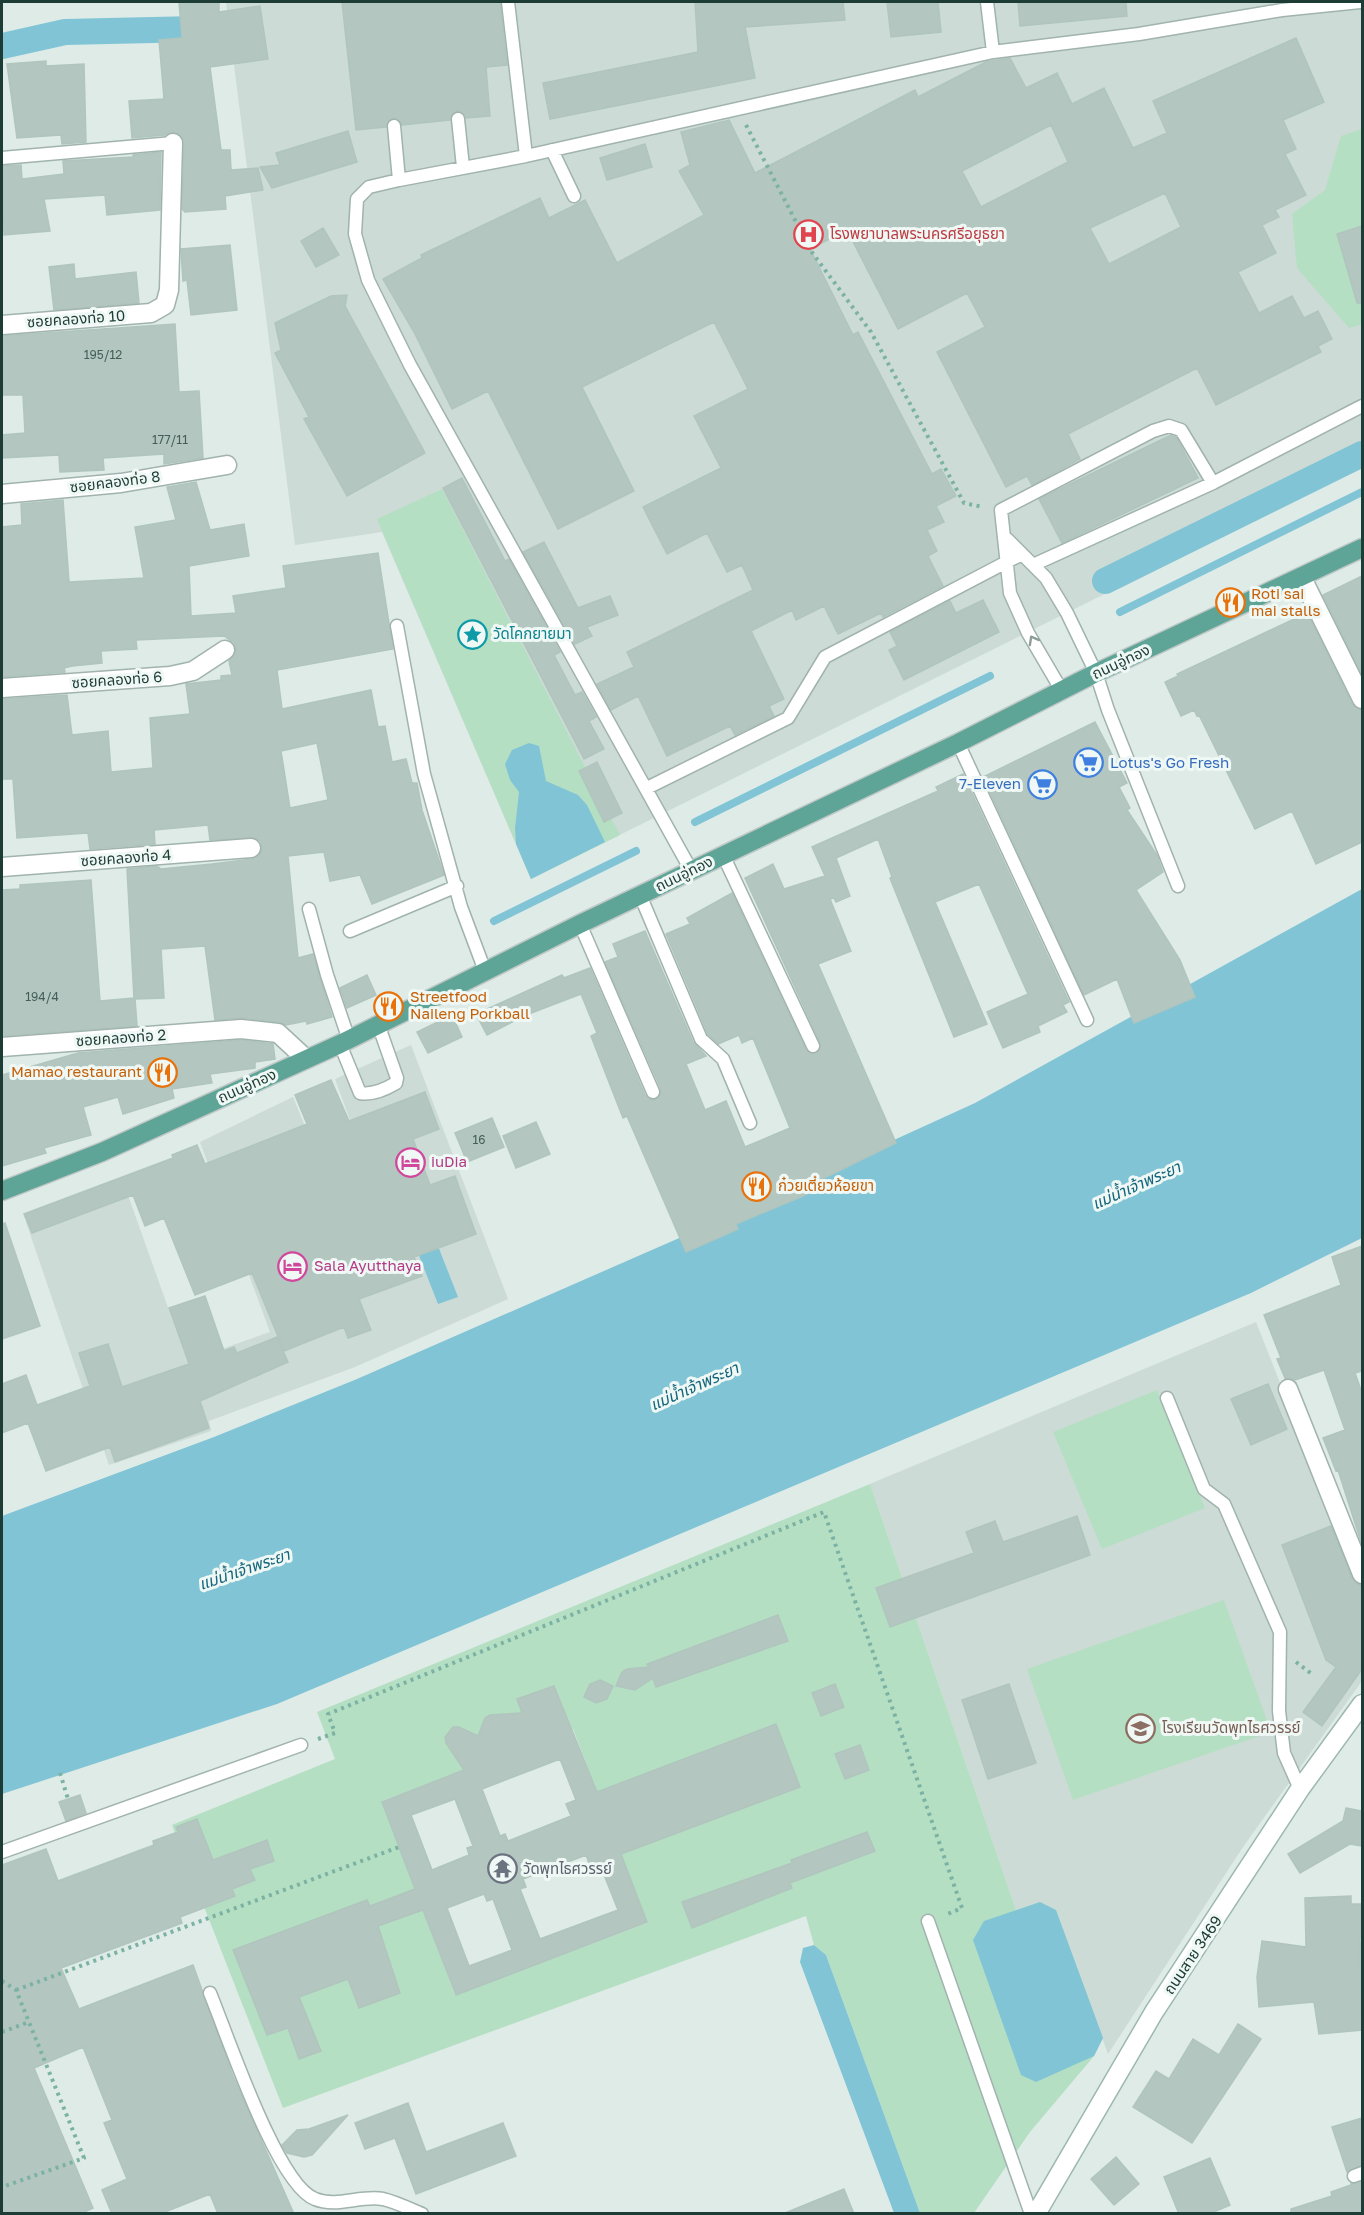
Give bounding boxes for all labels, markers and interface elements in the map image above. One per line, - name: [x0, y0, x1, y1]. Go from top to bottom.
- hospital icon: โรงพยาบาลพระนครศรีอยุธยา: [793, 218, 825, 250]
- place label: โรงพยาบาลพระนครศรีอยุธยา: [830, 224, 1005, 243]
- street label: ซอยคลองท่อ 10: [26, 306, 126, 330]
- house number: 195/12: [84, 347, 122, 362]
- house number: 177/11: [152, 432, 188, 447]
- street label: ซอยคลองท่อ 8: [69, 467, 161, 495]
- place label: Roti sai mai stalls: [1251, 584, 1321, 619]
- restaurant icon: Roti sai mai stalls: [1214, 587, 1246, 619]
- place icon: วัดโคกยายมา: [456, 618, 488, 650]
- place label: วัดโคกยายมา: [493, 624, 572, 642]
- one-way arrow: [1028, 636, 1040, 647]
- street label: ถนนอู่ทอง: [1089, 640, 1153, 683]
- street label: ซอยคลองท่อ 6: [71, 667, 163, 691]
- supermarket icon: Lotus's Go Fresh: [1073, 747, 1105, 779]
- place label: Lotus's Go Fresh: [1110, 753, 1229, 771]
- supermarket icon: 7-Eleven: [1026, 768, 1058, 800]
- place label: 7-Eleven: [959, 774, 1021, 792]
- street label: ซอยคลองท่อ 4: [80, 845, 172, 869]
- street label: ถนนอู่ทอง: [652, 851, 716, 896]
- place label: Streetfood Naileng Porkball: [410, 987, 530, 1022]
- house number: 194/4: [25, 989, 59, 1004]
- restaurant icon: Streetfood Naileng Porkball: [373, 990, 405, 1022]
- street label: ซอยคลองท่อ 2: [75, 1025, 167, 1049]
- restaurant icon: Mamao restaurant: [147, 1056, 179, 1088]
- place label: Mamao restaurant: [11, 1062, 142, 1080]
- street label: ถนนอู่ทอง: [215, 1064, 279, 1107]
- house number: 16: [472, 1132, 486, 1147]
- hotel icon: iuDia: [394, 1146, 426, 1178]
- place label: iuDia: [431, 1152, 467, 1170]
- water label: แม่น้ำเจ้าพระยา: [1088, 1155, 1185, 1213]
- restaurant icon: ก๋วยเตี๋ยวห้อยขา: [741, 1170, 773, 1202]
- place label: ก๋วยเตี๋ยวห้อยขา: [778, 1175, 874, 1194]
- hotel icon: Sala Ayutthaya: [277, 1250, 309, 1282]
- place label: Sala Ayutthaya: [314, 1256, 421, 1274]
- water label: แม่น้ำเจ้าพระยา: [646, 1356, 743, 1414]
- water label: แม่น้ำเจ้าพระยา: [196, 1543, 293, 1594]
- school or university icon: โรงเรียนวัดพุทไธศวรรย์: [1125, 1712, 1157, 1744]
- place label: โรงเรียนวัดพุทไธศวรรย์: [1162, 1718, 1301, 1737]
- temple icon: วัดพุทไธศวรรย์: [486, 1853, 518, 1885]
- place label: วัดพุทไธศวรรย์: [523, 1859, 612, 1878]
- street label: ถนนสาย 3469: [1159, 1912, 1225, 1997]

